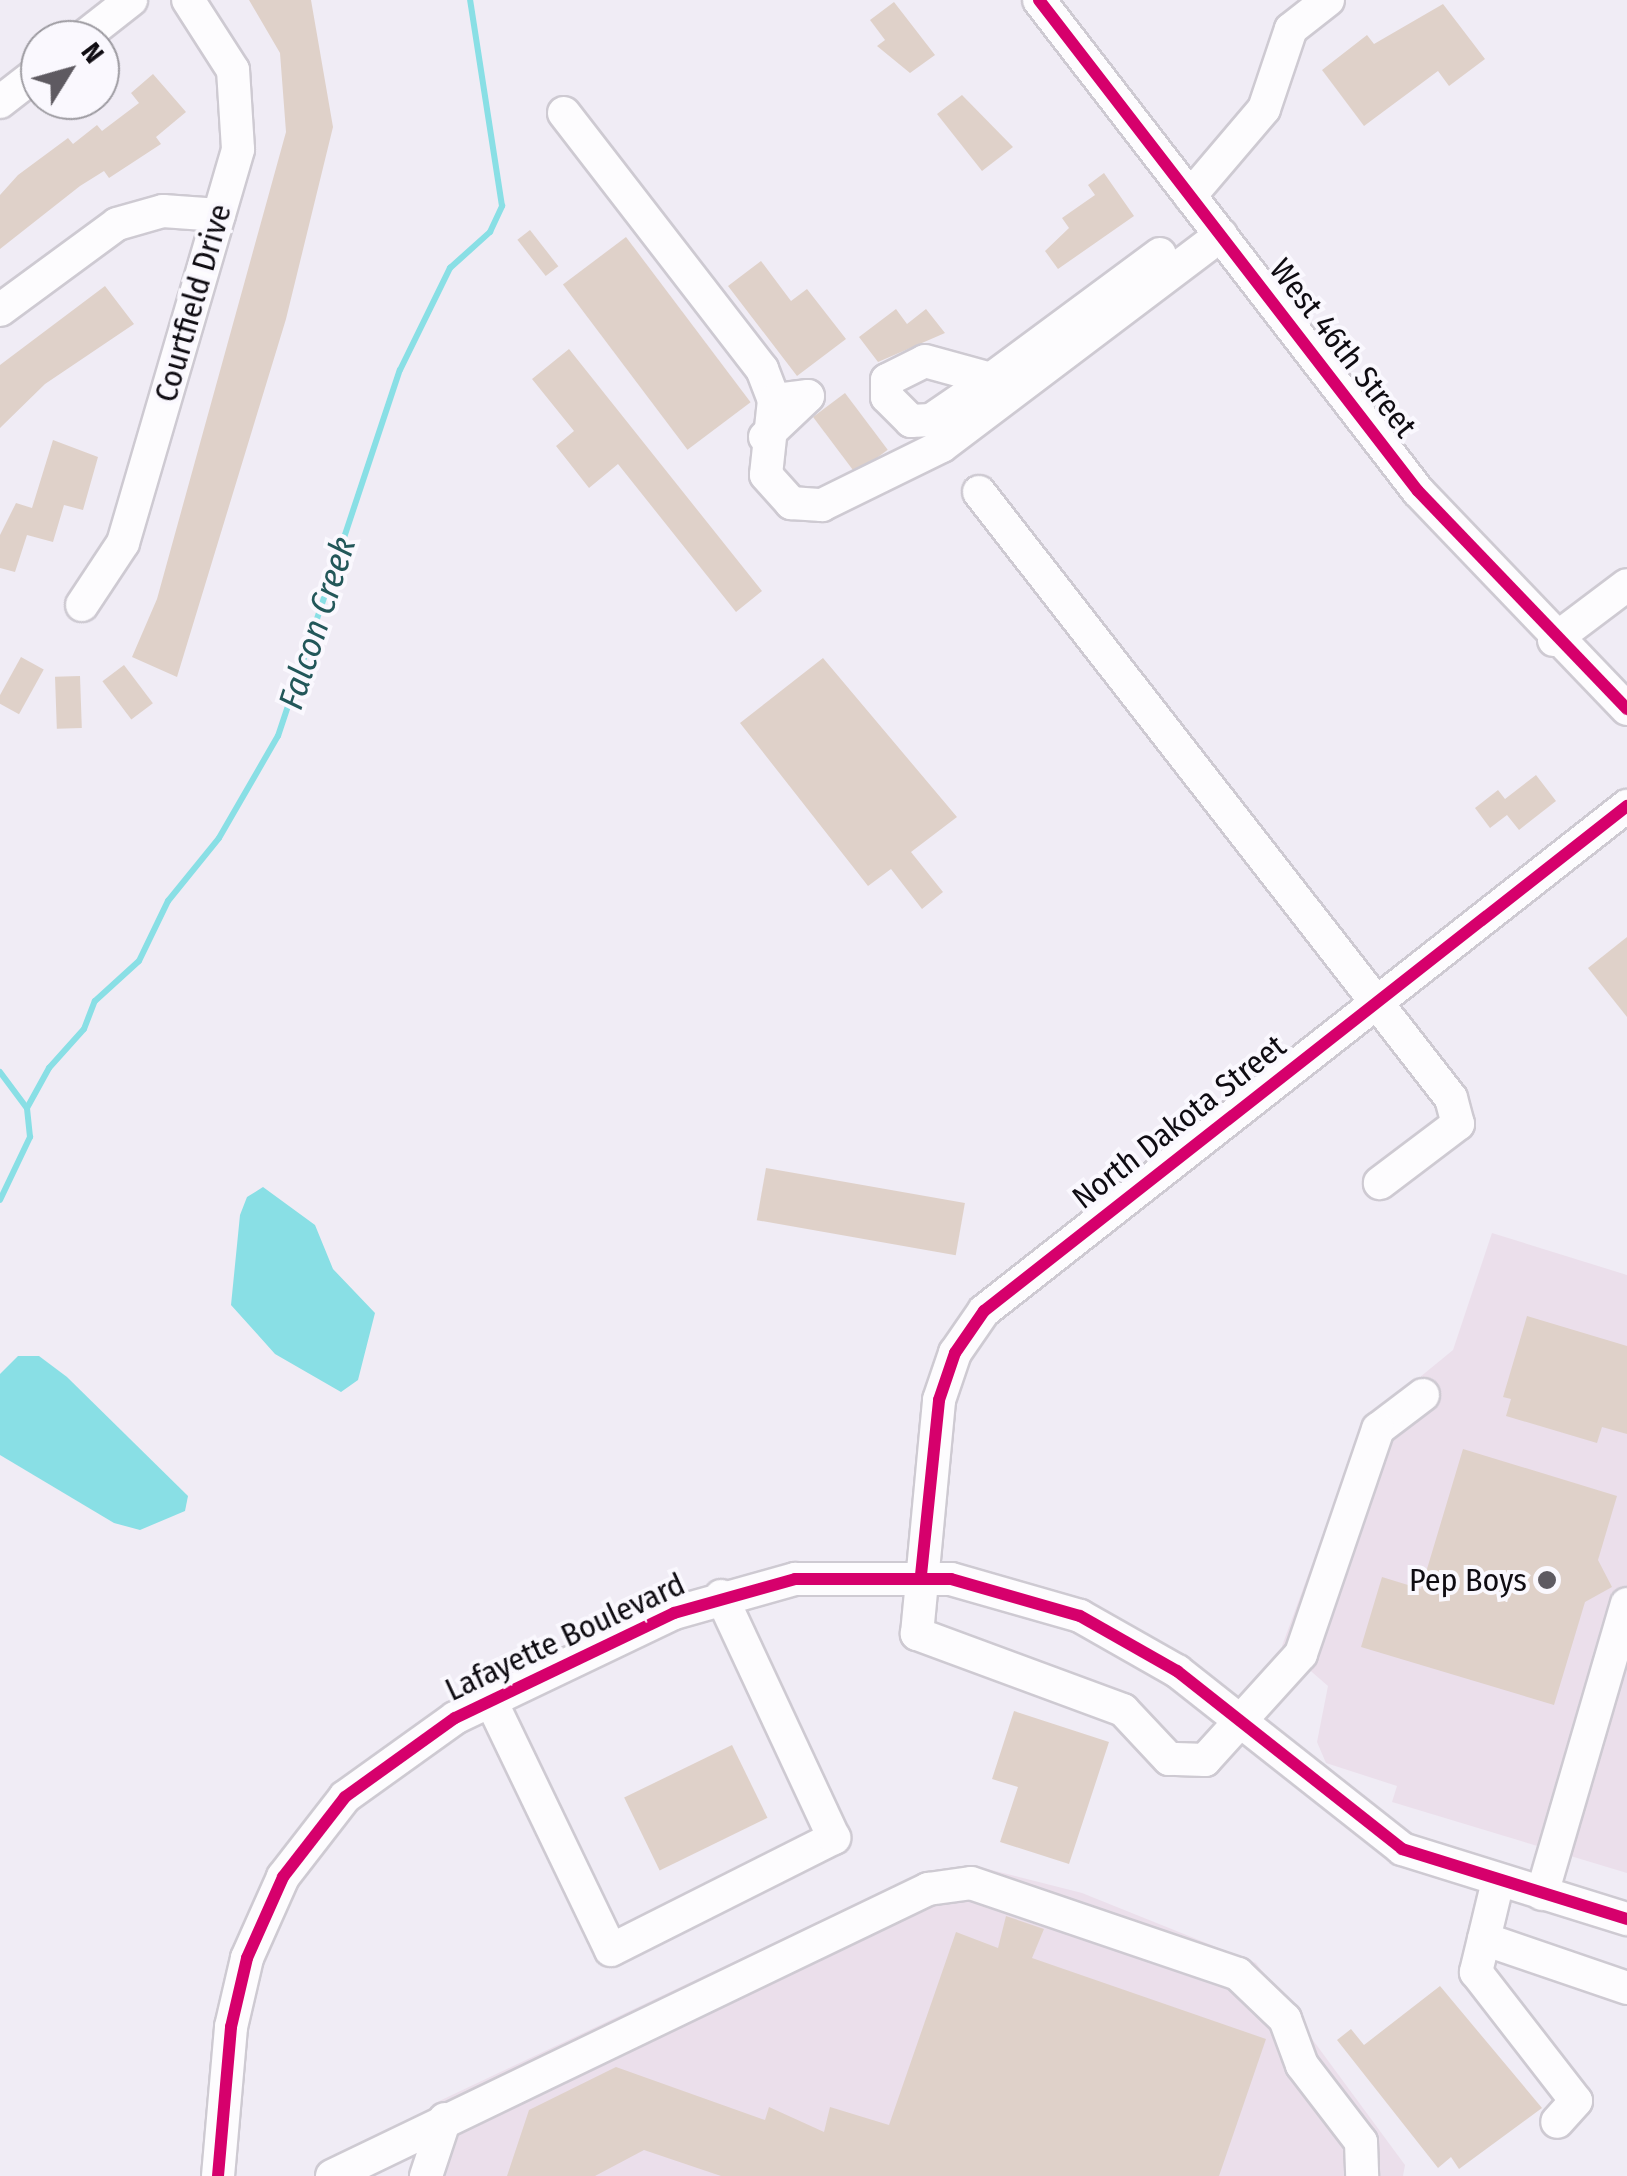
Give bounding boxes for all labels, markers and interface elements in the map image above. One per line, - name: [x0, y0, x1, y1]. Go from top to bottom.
- north arrow: [20, 20, 120, 120]
- text: N: [75, 36, 111, 69]
- street label: Courtfield Drive: [146, 200, 240, 406]
- street label: West 46th Street: [1261, 251, 1425, 445]
- water label: Falcon Creek: [269, 532, 365, 714]
- street label: North Dakota Street: [1065, 1027, 1293, 1217]
- place label: Pep Boys: [1409, 1561, 1527, 1599]
- street label: Lafayette Boulevard: [439, 1565, 691, 1709]
- marker: Pep Boys: [1536, 1569, 1558, 1591]

